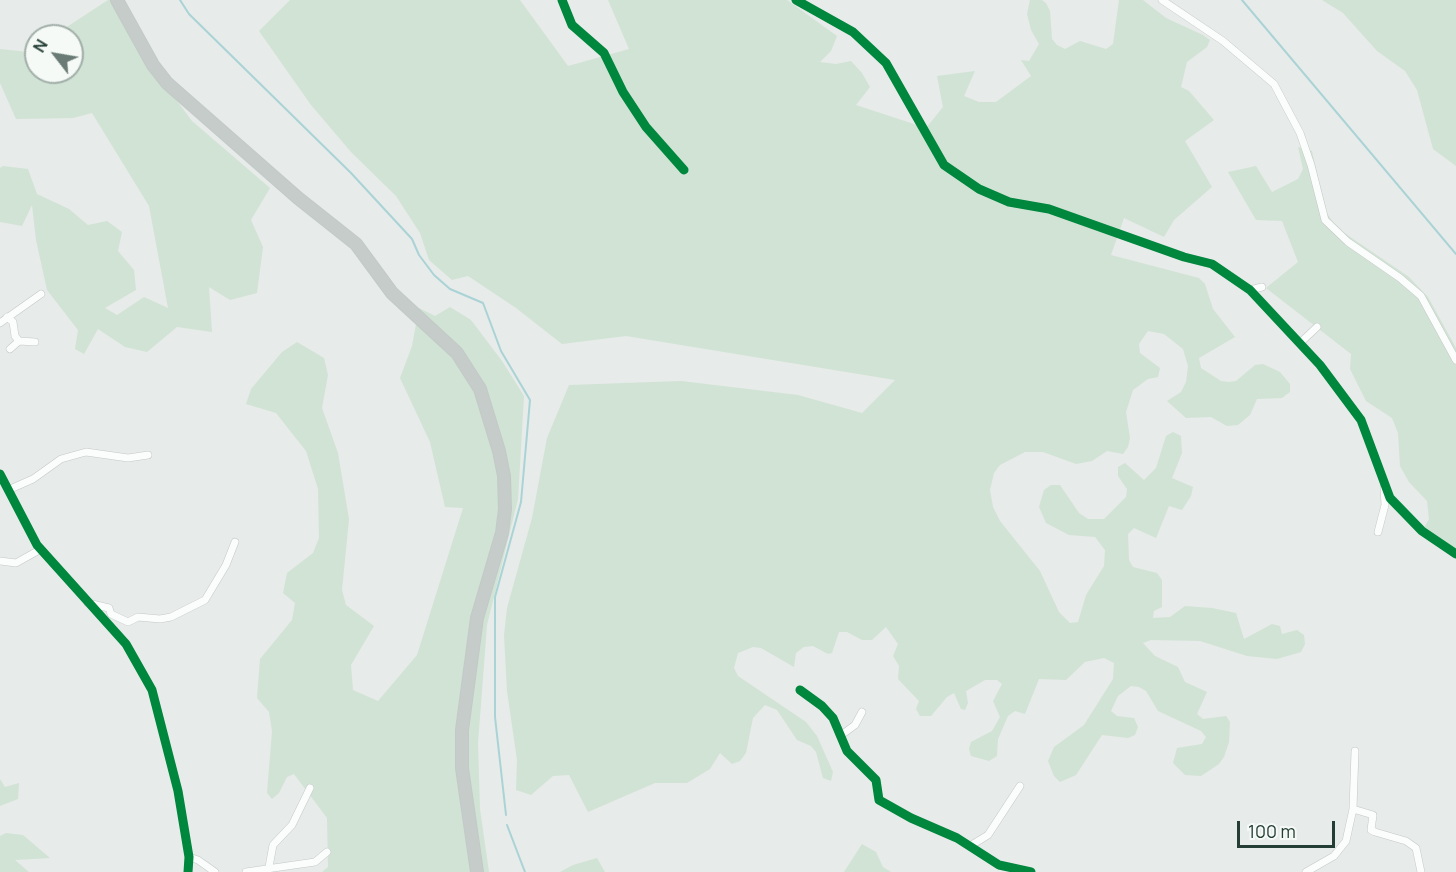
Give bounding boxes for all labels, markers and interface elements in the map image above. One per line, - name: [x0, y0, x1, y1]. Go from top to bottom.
- north arrow: [24, 24, 84, 84]
- text: N: [28, 35, 53, 56]
- scale bar: [1240, 809, 1338, 847]
- text: 100 m: [1248, 819, 1296, 843]

